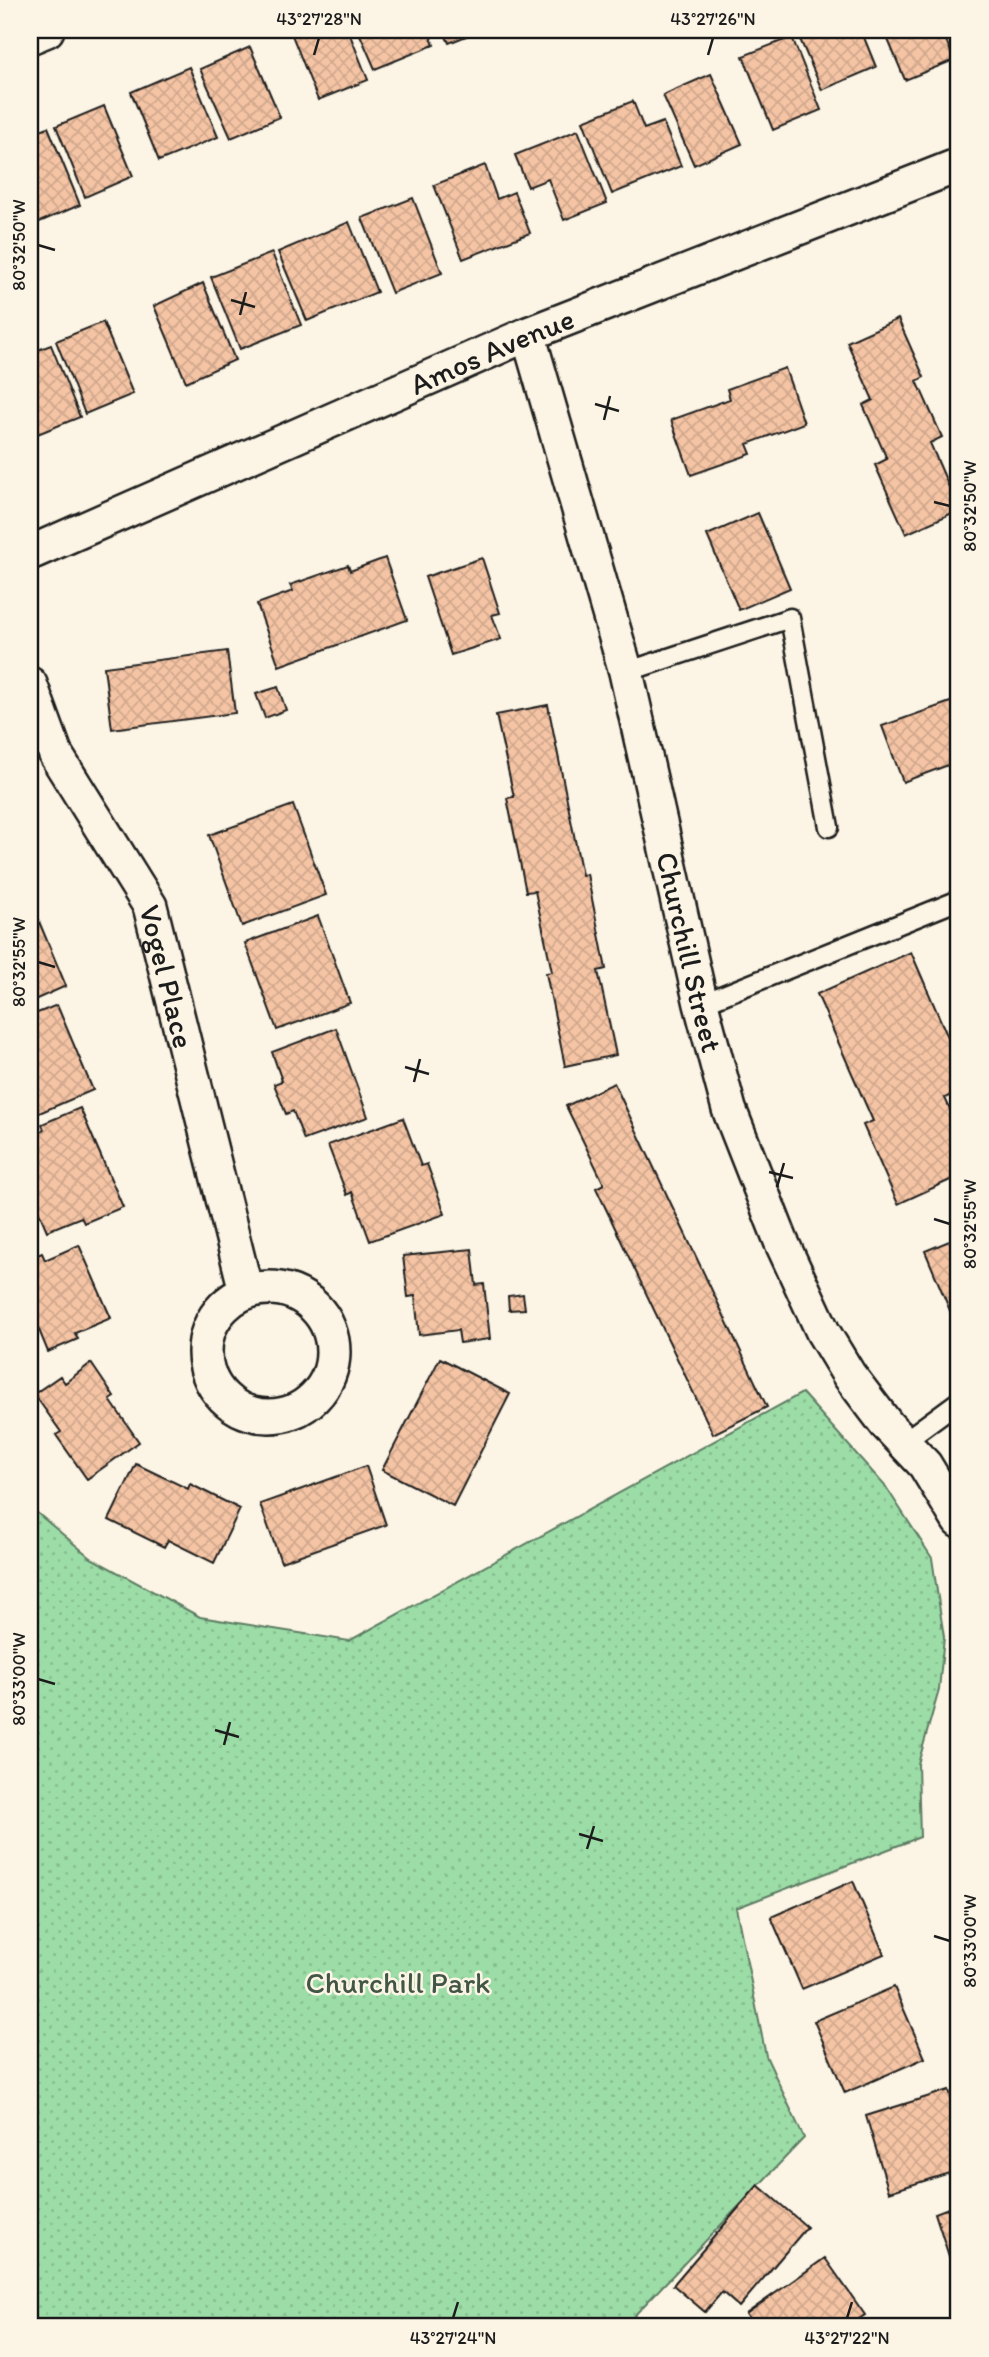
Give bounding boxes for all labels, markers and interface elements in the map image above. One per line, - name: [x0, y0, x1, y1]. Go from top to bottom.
- text: 43°27'28"N: [276, 8, 362, 30]
- text: 43°27'26"N: [670, 8, 756, 30]
- text: 80°32'50"W: [8, 199, 30, 291]
- street label: Amos Avenue: [404, 299, 579, 402]
- text: 80°32'50"W: [959, 460, 981, 552]
- street label: Churchill Street: [649, 848, 731, 1056]
- street label: Vogel Place: [132, 901, 203, 1052]
- text: 80°32'55"W: [8, 917, 30, 1007]
- text: 80°32'55"W: [959, 1179, 981, 1269]
- text: 80°33'00"W: [8, 1632, 30, 1726]
- text: 80°33'00"W: [959, 1894, 981, 1988]
- park label: Churchill Park: [306, 1964, 490, 2001]
- text: 43°27'24"N: [410, 2327, 496, 2349]
- text: 43°27'22"N: [804, 2327, 890, 2349]

